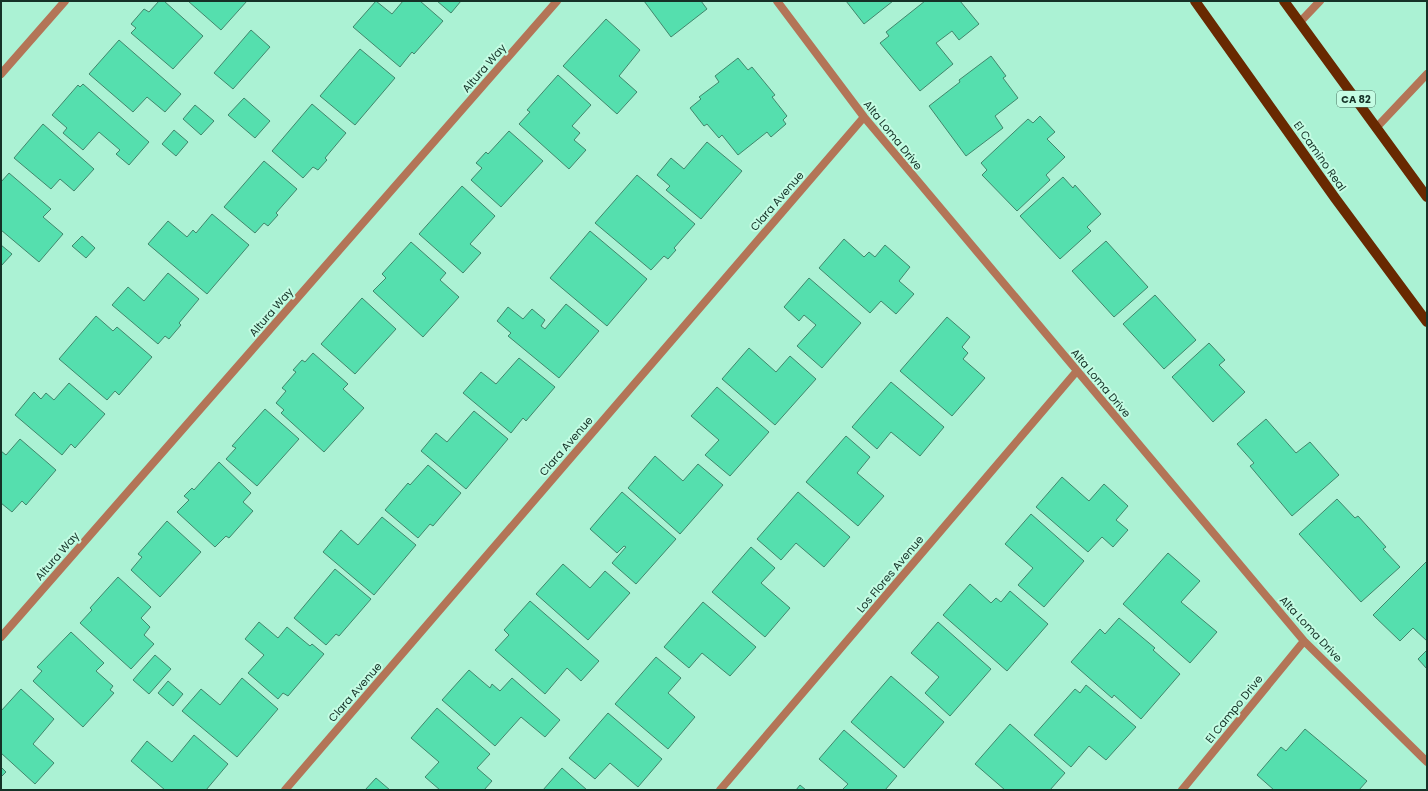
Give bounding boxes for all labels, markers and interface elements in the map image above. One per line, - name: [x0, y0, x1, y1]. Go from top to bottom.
- street label: Altura Way: [458, 40, 510, 96]
- road number: CA 82: [1337, 91, 1375, 107]
- street label: Alta Loma Drive: [860, 97, 926, 173]
- street label: El Camino Real: [1290, 118, 1350, 194]
- street label: Clara Avenue: [747, 168, 808, 234]
- street label: Altura Way: [245, 284, 297, 340]
- street label: Alta Loma Drive: [1067, 345, 1135, 421]
- street label: Clara Avenue: [536, 413, 597, 479]
- street label: Altura Way: [31, 528, 83, 584]
- street label: Los Flores Avenue: [853, 532, 927, 616]
- street label: Alta Loma Drive: [1276, 592, 1346, 666]
- street label: Clara Avenue: [325, 659, 386, 725]
- street label: El Campo Drive: [1201, 671, 1267, 746]

